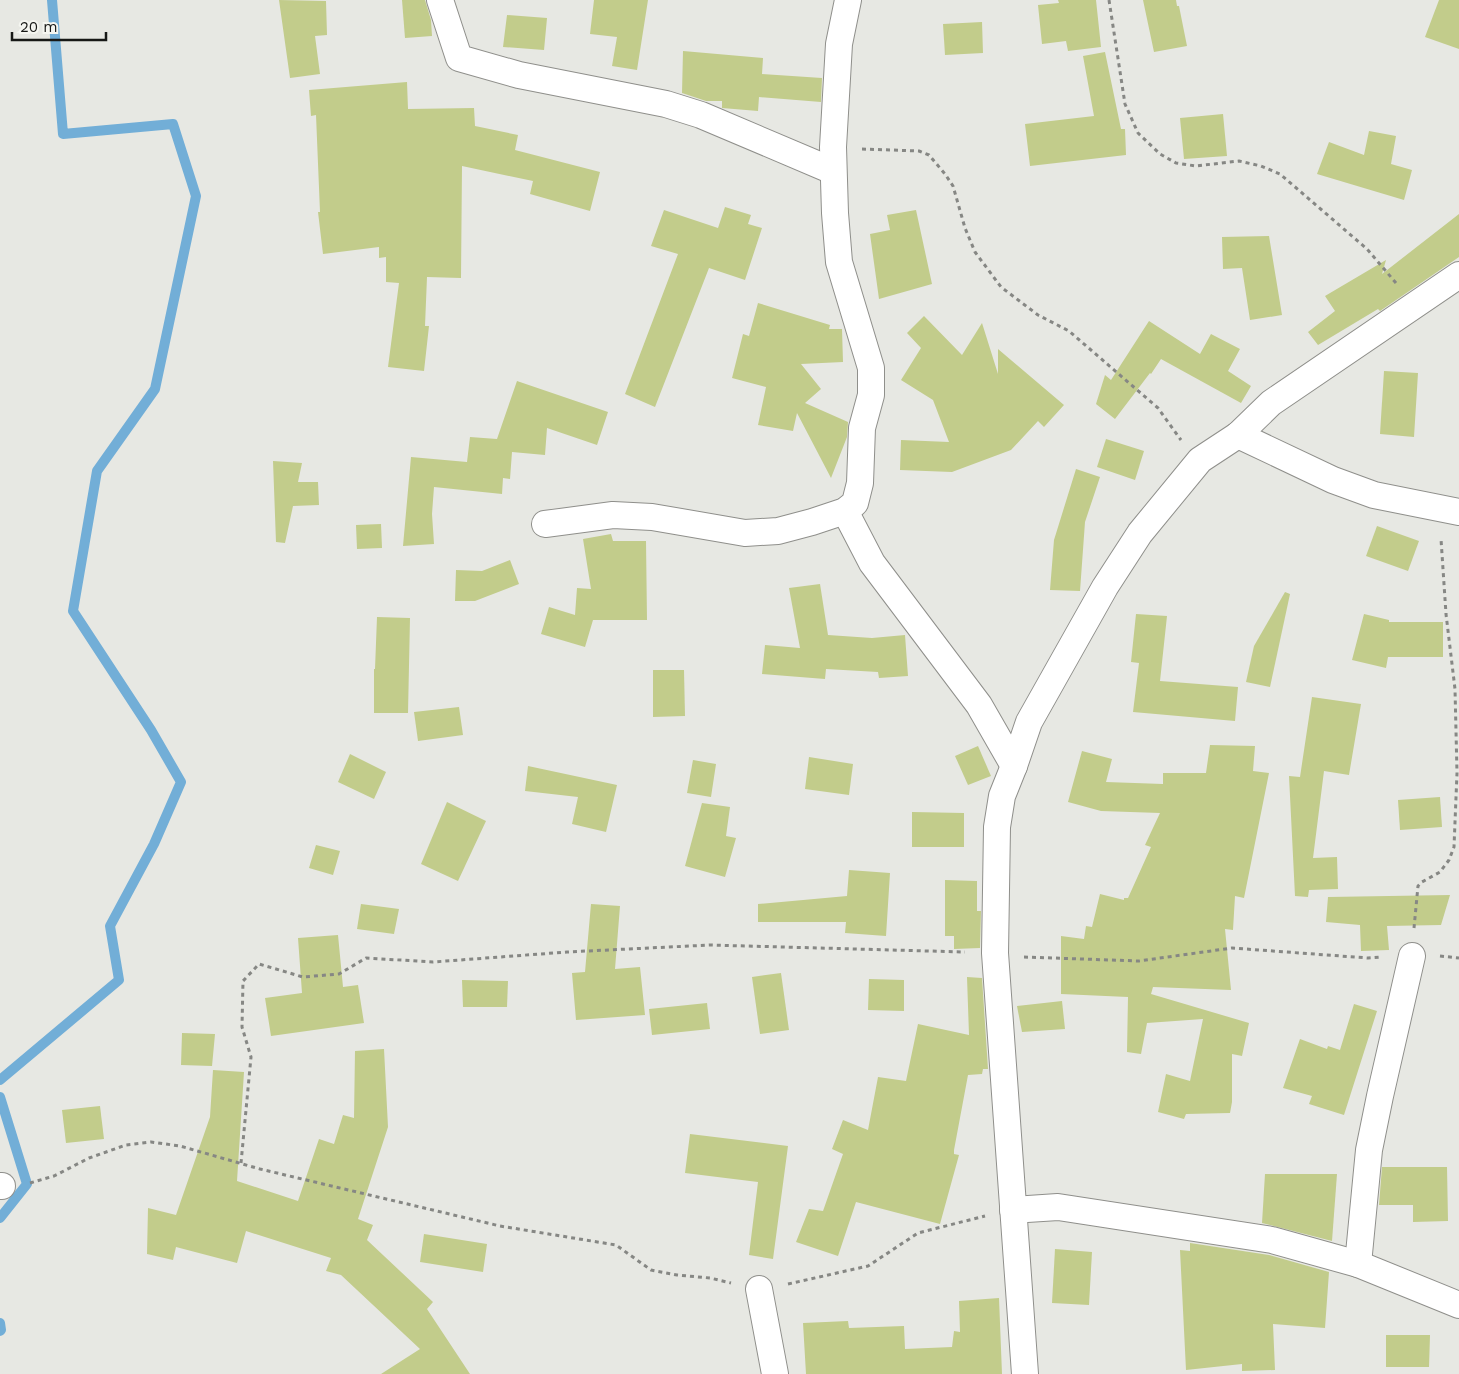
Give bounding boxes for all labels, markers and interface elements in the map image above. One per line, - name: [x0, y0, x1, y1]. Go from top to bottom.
- scale bar: [12, 10, 106, 42]
- text: 20 m: [20, 18, 58, 36]

